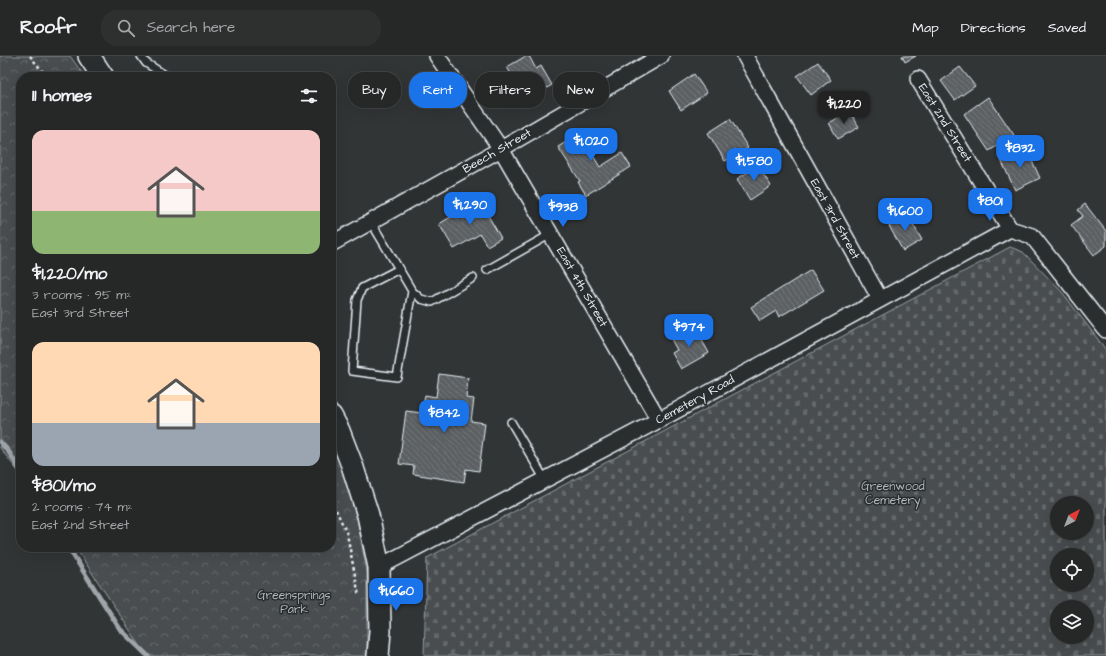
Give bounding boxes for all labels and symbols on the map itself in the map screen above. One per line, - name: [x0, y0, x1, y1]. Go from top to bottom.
- street label: East 2nd Street: [914, 80, 976, 166]
- pin: $1,220: [811, 91, 877, 125]
- street label: Beech Street: [459, 124, 535, 178]
- pin: $1,020: [558, 128, 624, 162]
- pin: $832: [996, 135, 1044, 169]
- pin: $1,580: [721, 148, 787, 182]
- street label: East 3rd Street: [806, 176, 864, 262]
- pin: $801: [966, 188, 1014, 222]
- pin: $1,290: [437, 192, 503, 226]
- pin: $938: [539, 194, 587, 228]
- pin: $1,600: [872, 198, 938, 232]
- street label: East 4th Street: [552, 244, 612, 330]
- pin: $974: [665, 314, 713, 348]
- street label: Cemetery Road: [653, 371, 738, 430]
- pin: $842: [420, 400, 468, 434]
- park label: Greenwood Cemetery: [861, 478, 925, 510]
- north arrow: [1050, 496, 1094, 540]
- pin: $1,660: [363, 578, 429, 612]
- park label: Greensprings Park: [257, 587, 331, 618]

